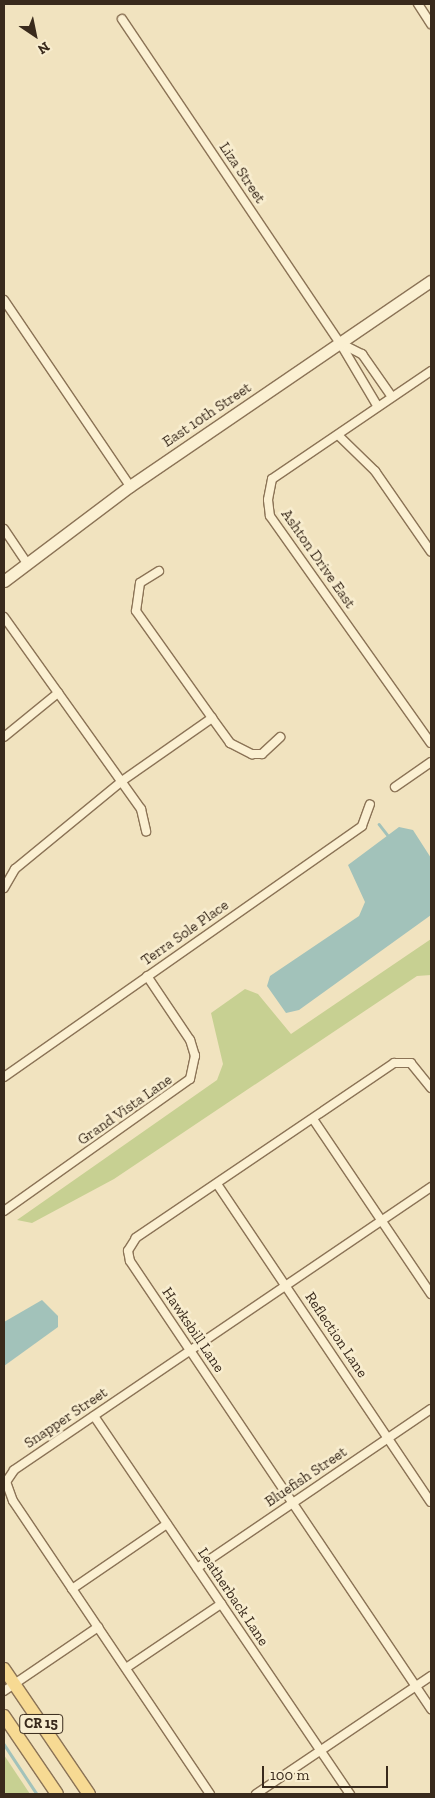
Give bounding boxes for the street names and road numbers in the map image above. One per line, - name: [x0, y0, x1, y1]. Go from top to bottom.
- street label: Liza Street: [215, 139, 269, 207]
- street label: East 10th Street: [159, 379, 255, 451]
- street label: Ashton Drive East: [277, 506, 359, 612]
- street label: Terra Sole Place: [138, 896, 232, 970]
- street label: Grand Vista Lane: [74, 1071, 176, 1149]
- street label: Hawksbill Lane: [158, 1284, 228, 1376]
- street label: Reflection Lane: [301, 1289, 371, 1381]
- street label: Snapper Street: [21, 1384, 111, 1452]
- street label: Bluefish Street: [262, 1443, 350, 1511]
- street label: Leatherback Lane: [194, 1545, 272, 1649]
- road number: CR 15: [18, 1712, 64, 1736]

